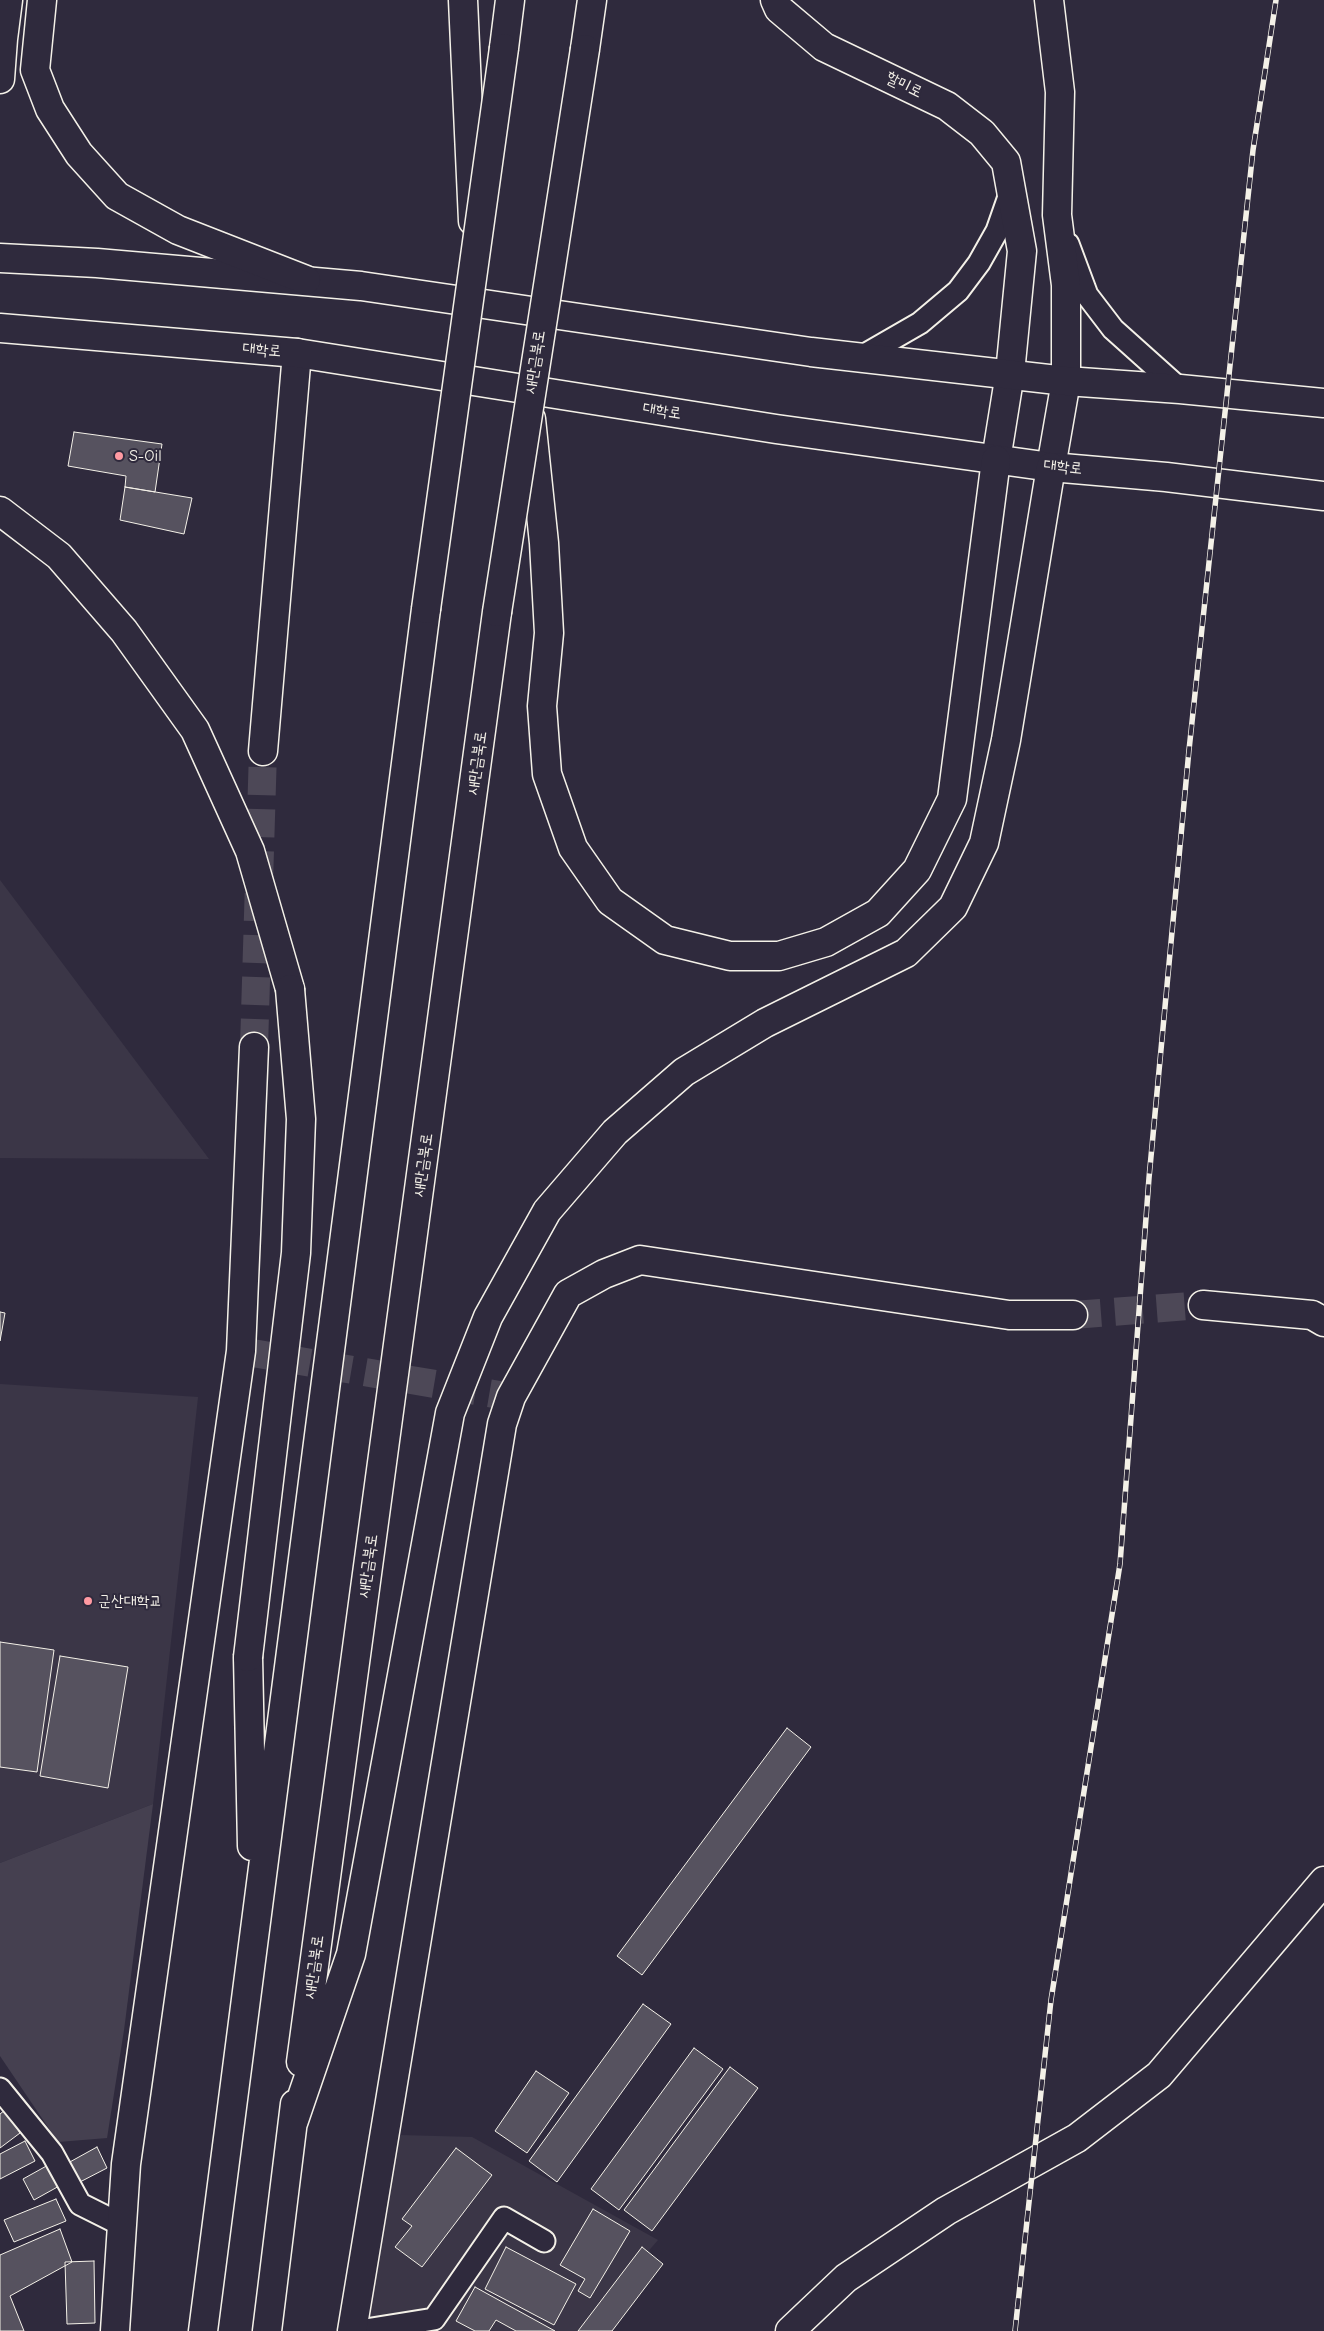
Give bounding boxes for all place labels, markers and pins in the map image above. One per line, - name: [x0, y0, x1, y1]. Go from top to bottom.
- place label: S-Oil: [129, 446, 162, 466]
- marker: S-Oil: [113, 450, 125, 462]
- place label: 군산대학교: [98, 1591, 162, 1611]
- marker: 군산대학교: [82, 1595, 94, 1607]

